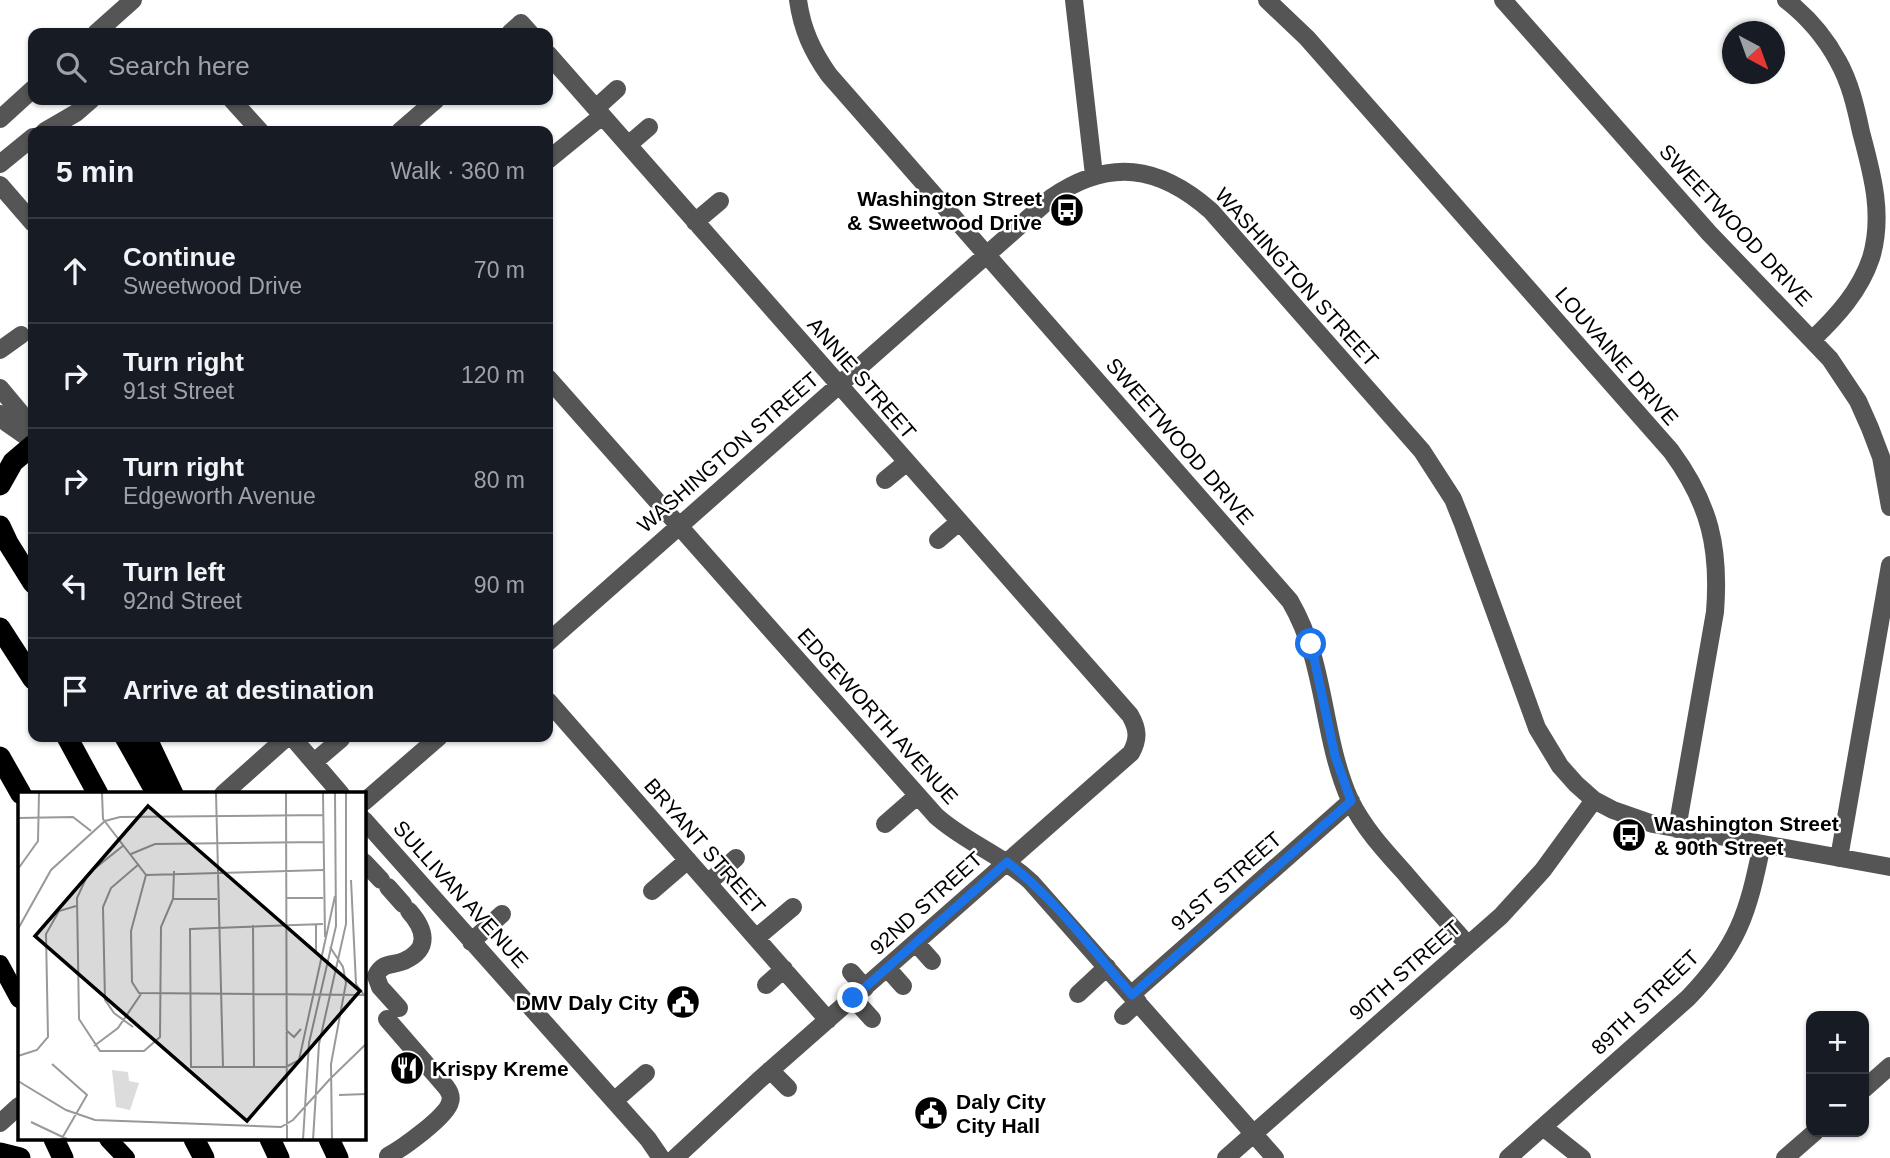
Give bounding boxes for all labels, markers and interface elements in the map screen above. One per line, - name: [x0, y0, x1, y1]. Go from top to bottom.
- north arrow: [1722, 21, 1785, 84]
- search box: [28, 28, 553, 105]
- icon: search: [52, 48, 90, 86]
- text: Search here: [108, 51, 250, 81]
- street label: SWEETWOOD DRIVE: [1655, 140, 1817, 310]
- text: 5 min: [56, 155, 134, 188]
- text: Walk · 360 m: [390, 158, 525, 184]
- street label: WASHINGTON STREET: [1211, 183, 1383, 371]
- place label: Washington Street & Sweetwood Drive: [847, 187, 1042, 234]
- bus stop icon: Washington Street & Sweetwood Drive: [1048, 191, 1086, 229]
- text: Continue: [123, 242, 236, 272]
- icon: ahead: [56, 252, 94, 290]
- text: 70 m: [474, 257, 525, 283]
- text: Sweetwood Drive: [123, 273, 302, 299]
- street label: LOUVAINE DRIVE: [1551, 283, 1683, 429]
- street label: ANNIE STREET: [803, 313, 921, 443]
- text: Turn right: [123, 347, 244, 377]
- street label: SWEETWOOD DRIVE: [1102, 353, 1258, 529]
- icon: right: [56, 357, 94, 395]
- text: 120 m: [461, 362, 525, 388]
- street label: WASHINGTON STREET: [633, 367, 823, 537]
- text: 91st Street: [123, 378, 234, 404]
- text: Turn right: [123, 452, 244, 482]
- icon: right: [56, 462, 94, 500]
- text: 80 m: [474, 467, 525, 493]
- text: Edgeworth Avenue: [123, 483, 316, 509]
- text: Turn left: [123, 557, 225, 587]
- icon: left: [56, 567, 94, 605]
- text: 90 m: [474, 572, 525, 598]
- text: 92nd Street: [123, 588, 242, 614]
- street label: EDGEWORTH AVENUE: [793, 624, 963, 808]
- route start: [1295, 628, 1326, 659]
- icon: arrive: [56, 672, 94, 710]
- text: Arrive at destination: [123, 675, 374, 705]
- street label: BRYANT STREET: [640, 774, 770, 918]
- inset map: [18, 792, 366, 1140]
- place label: Washington Street & 90th Street: [1654, 812, 1839, 859]
- street label: SULLIVAN AVENUE: [389, 816, 533, 972]
- bus stop icon: Washington Street & 90th Street: [1610, 816, 1648, 854]
- street label: 91ST STREET: [1166, 827, 1286, 935]
- street label: 92ND STREET: [865, 847, 987, 959]
- street label: 90TH STREET: [1345, 915, 1466, 1025]
- street label: 89TH STREET: [1587, 945, 1703, 1059]
- route end: [837, 982, 868, 1013]
- public building icon: DMV Daly City: [664, 983, 702, 1021]
- place label: DMV Daly City: [516, 991, 658, 1014]
- map controls: [1806, 1011, 1869, 1137]
- button: +: [1806, 1011, 1869, 1074]
- restaurant icon: Krispy Kreme: [388, 1049, 426, 1087]
- place label: Krispy Kreme: [432, 1057, 569, 1080]
- button: −: [1806, 1074, 1869, 1137]
- place label: Daly City City Hall: [956, 1090, 1046, 1137]
- public building icon: Daly City City Hall: [912, 1094, 950, 1132]

